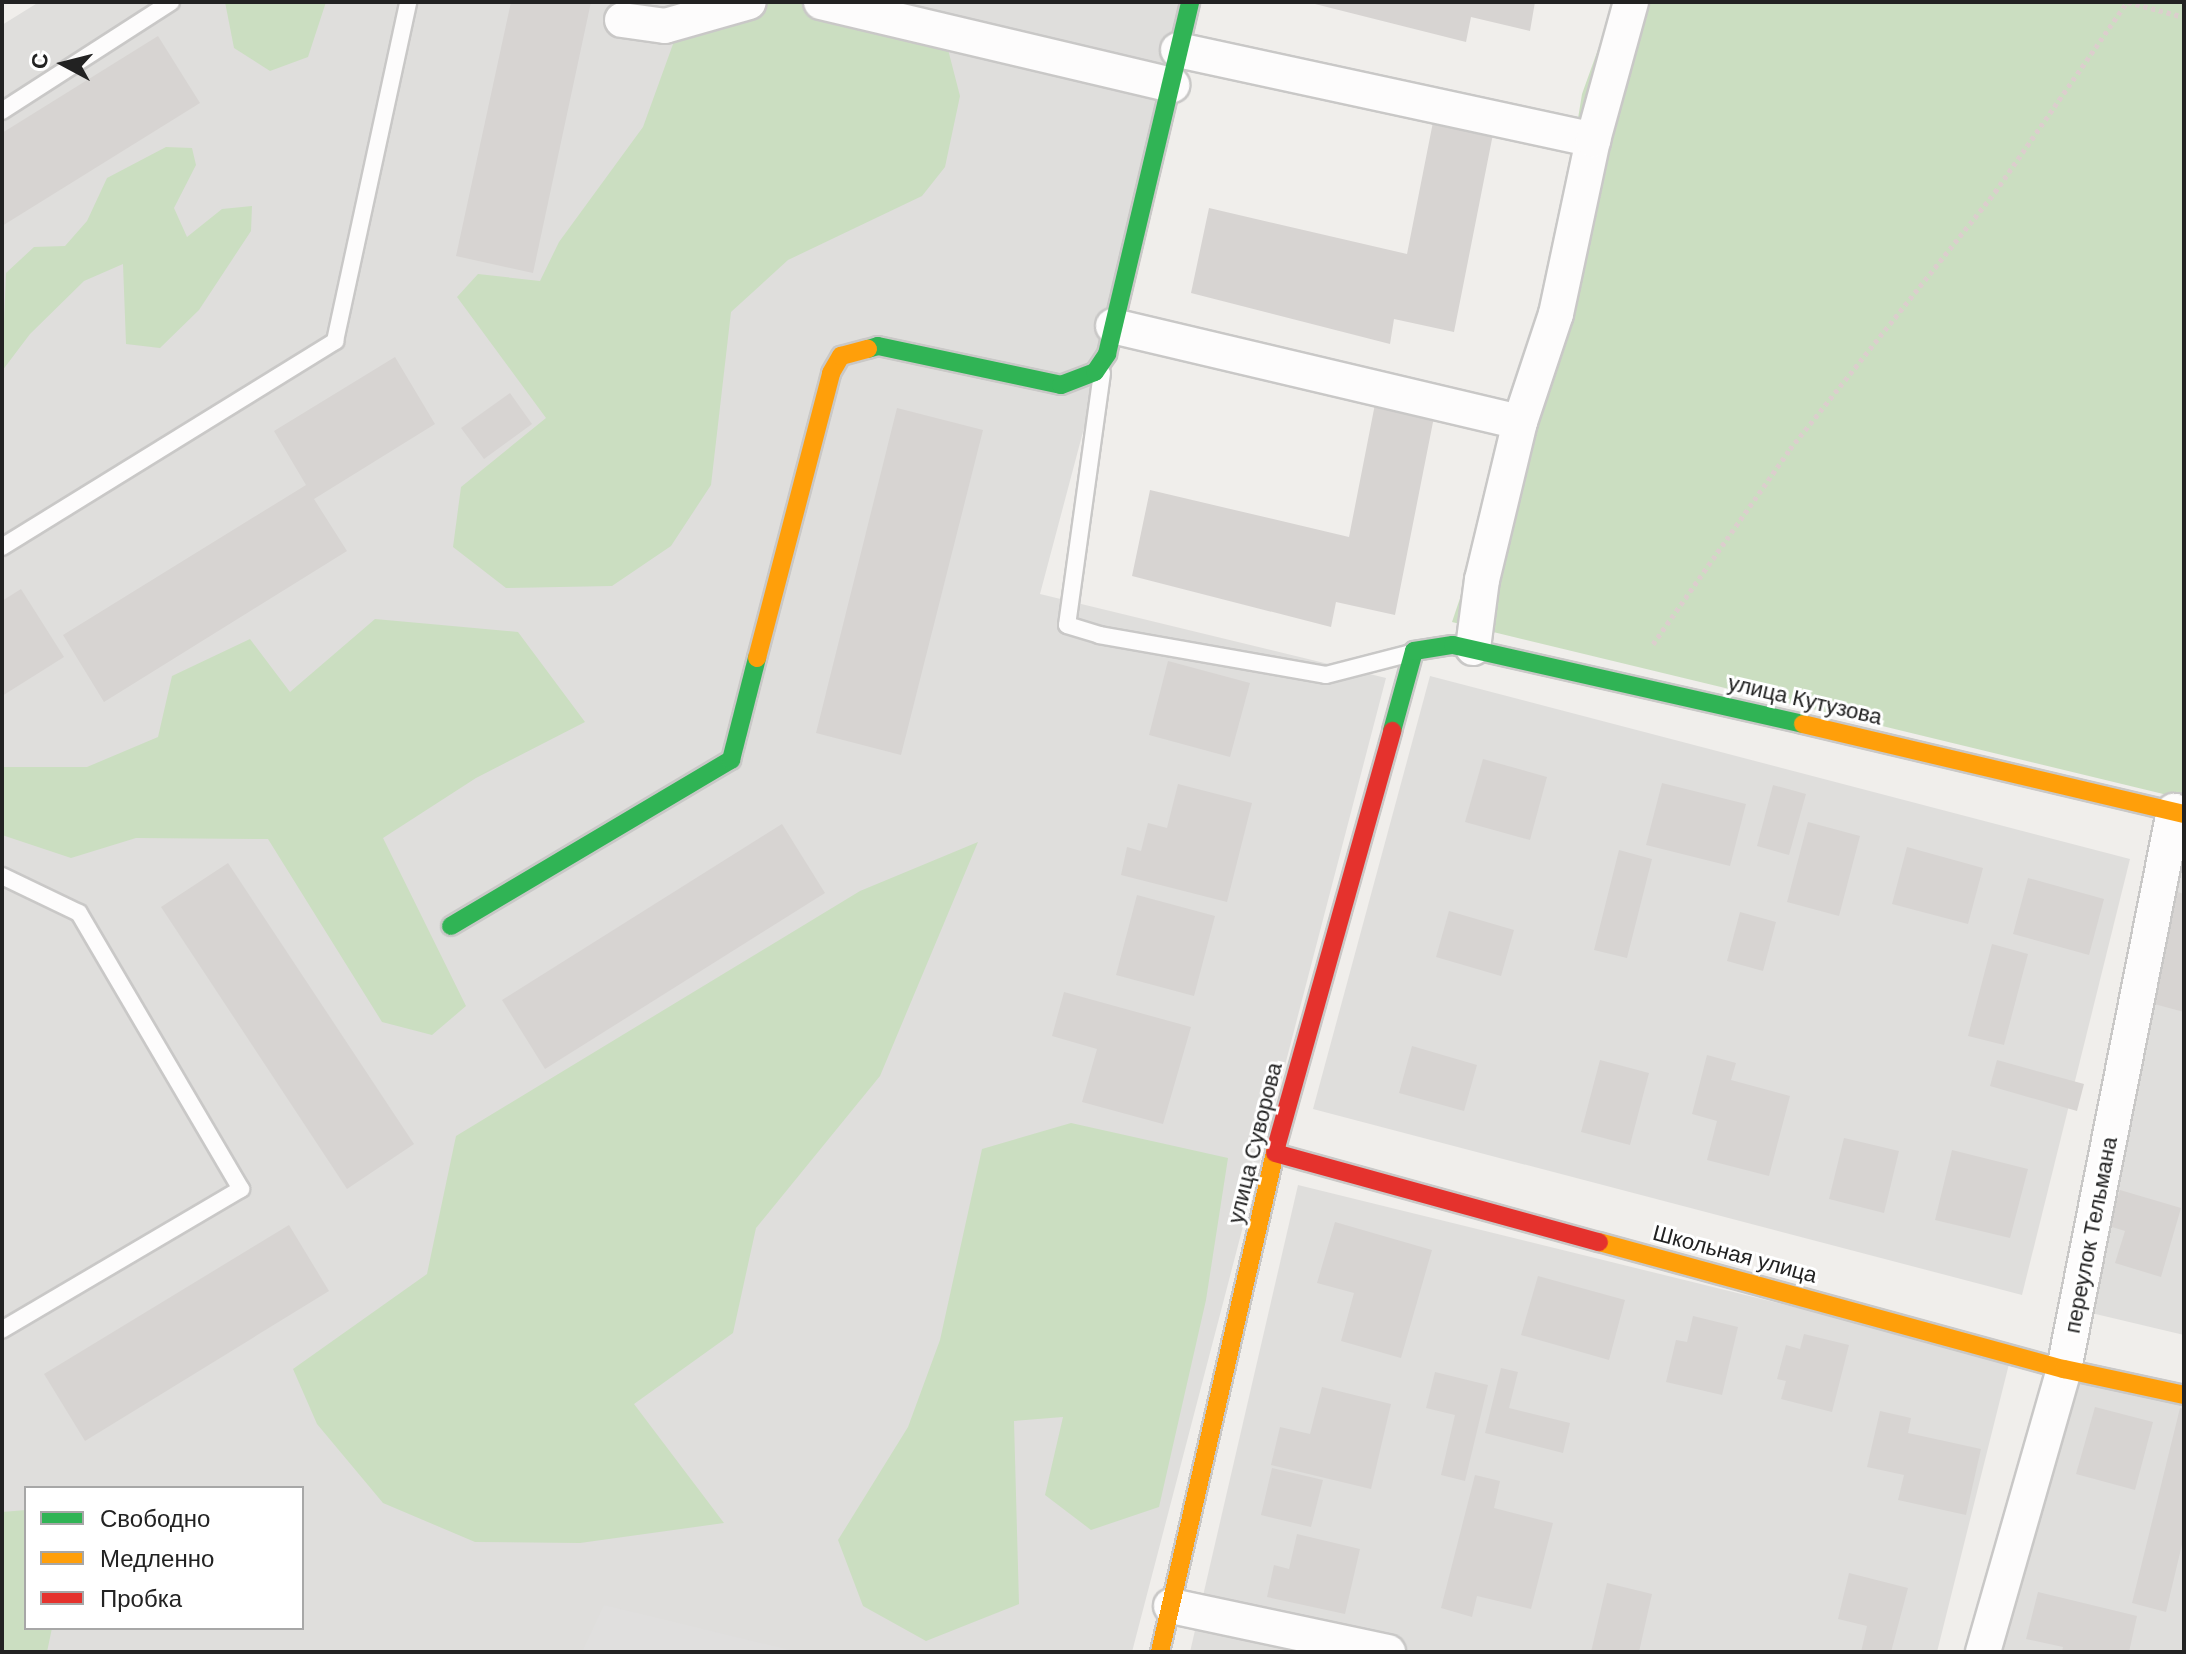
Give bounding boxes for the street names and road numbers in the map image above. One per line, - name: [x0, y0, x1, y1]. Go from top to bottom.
- street label: улица Кутузова: [1725, 669, 1885, 731]
- street label: улица Суворова: [1222, 1060, 1288, 1226]
- street label: переулок Тельмана: [2059, 1135, 2123, 1335]
- street label: Школьная улица: [1650, 1219, 1820, 1289]

